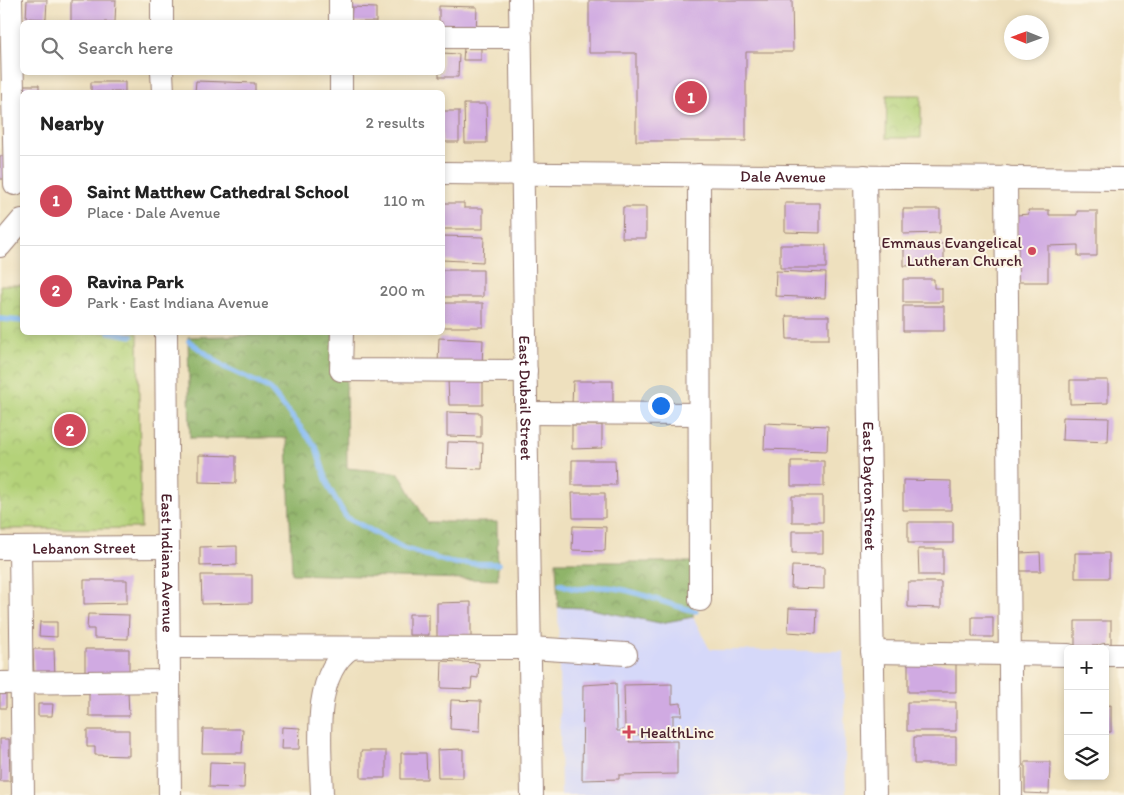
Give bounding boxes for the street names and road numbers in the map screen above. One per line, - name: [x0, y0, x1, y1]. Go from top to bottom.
- street label: Dale Avenue: [740, 166, 826, 186]
- street label: East Dubail Street: [516, 335, 536, 461]
- street label: East Dayton Street: [859, 421, 881, 551]
- street label: East Indiana Avenue: [158, 493, 178, 633]
- street label: Lebanon Street: [32, 538, 136, 557]

